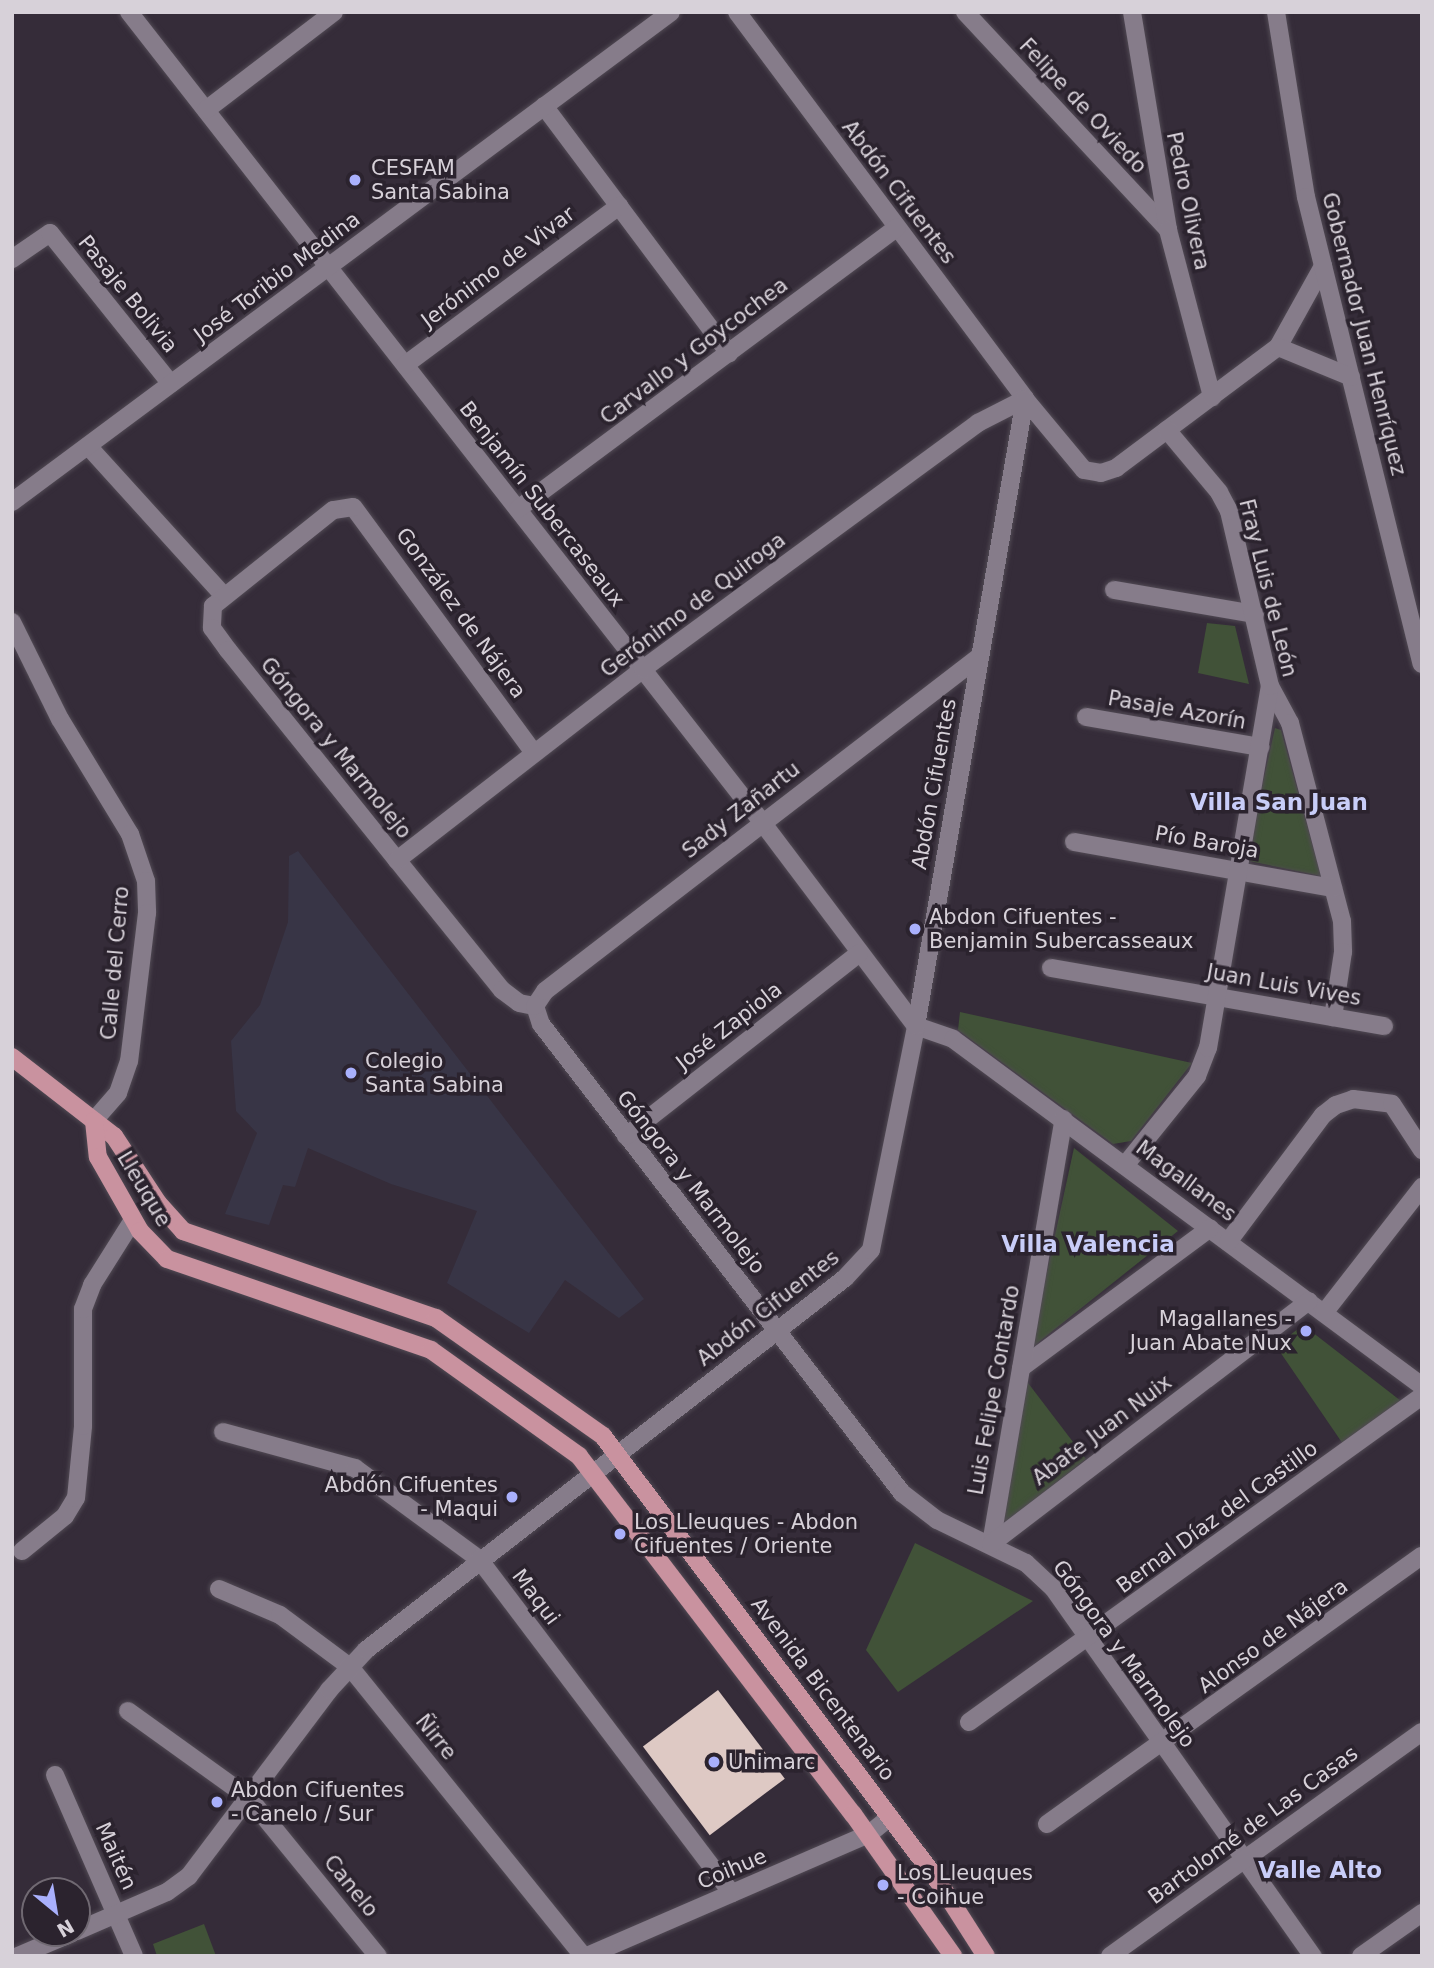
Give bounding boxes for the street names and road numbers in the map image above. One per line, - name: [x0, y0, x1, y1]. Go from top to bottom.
- street label: Felipe de Oviedo: [1014, 33, 1152, 179]
- street label: Abdón Cifuentes: [837, 115, 961, 269]
- street label: Pedro Olivera: [1161, 129, 1215, 273]
- street label: Gobernador Juan Henríquez: [1317, 190, 1411, 478]
- street label: Jerónimo de Vivar: [416, 201, 580, 333]
- street label: José Toribio Medina: [189, 206, 365, 348]
- street label: Pasaje Bolivia: [73, 230, 183, 358]
- street label: Carvallo y Goycochea: [595, 272, 793, 430]
- street label: Benjamín Subercaseaux: [454, 396, 630, 612]
- street label: Fray Luis de León: [1234, 496, 1302, 680]
- street label: González de Nájera: [391, 523, 531, 703]
- street label: Gerónimo de Quiroga: [596, 527, 790, 683]
- street label: Góngora y Marmolejo: [255, 652, 417, 844]
- street label: Pasaje Azorín: [1106, 685, 1248, 735]
- street label: Abdón Cifuentes: [907, 696, 961, 872]
- street label: Sady Zañartu: [677, 756, 805, 864]
- street label: Pío Baroja: [1153, 820, 1261, 864]
- street label: Calle del Cerro: [96, 885, 134, 1041]
- street label: Juan Luis Vives: [1205, 959, 1363, 1011]
- street label: José Zapiola: [671, 977, 787, 1075]
- street label: Góngora y Marmolejo: [612, 1085, 770, 1279]
- street label: Magallanes: [1131, 1135, 1241, 1227]
- street label: Lleuque: [112, 1147, 176, 1231]
- street label: Abdón Cifuentes: [692, 1245, 844, 1371]
- street label: Luis Felipe Contardo: [963, 1283, 1025, 1497]
- street label: Abate Juan Nuix: [1027, 1369, 1177, 1491]
- street label: Bernal Díaz del Castillo: [1111, 1435, 1323, 1599]
- street label: Góngora y Marmolejo: [1047, 1555, 1201, 1753]
- street label: Maqui: [507, 1564, 565, 1630]
- street label: Alonso de Nájera: [1193, 1573, 1353, 1699]
- street label: Avenida Bicentenario: [746, 1592, 900, 1786]
- street label: Ñirre: [410, 1709, 462, 1765]
- street label: Bartolomé de Las Casas: [1143, 1740, 1363, 1910]
- street label: Maitén: [90, 1818, 142, 1894]
- street label: Coihue: [694, 1843, 770, 1895]
- street label: Canelo: [318, 1850, 384, 1922]

